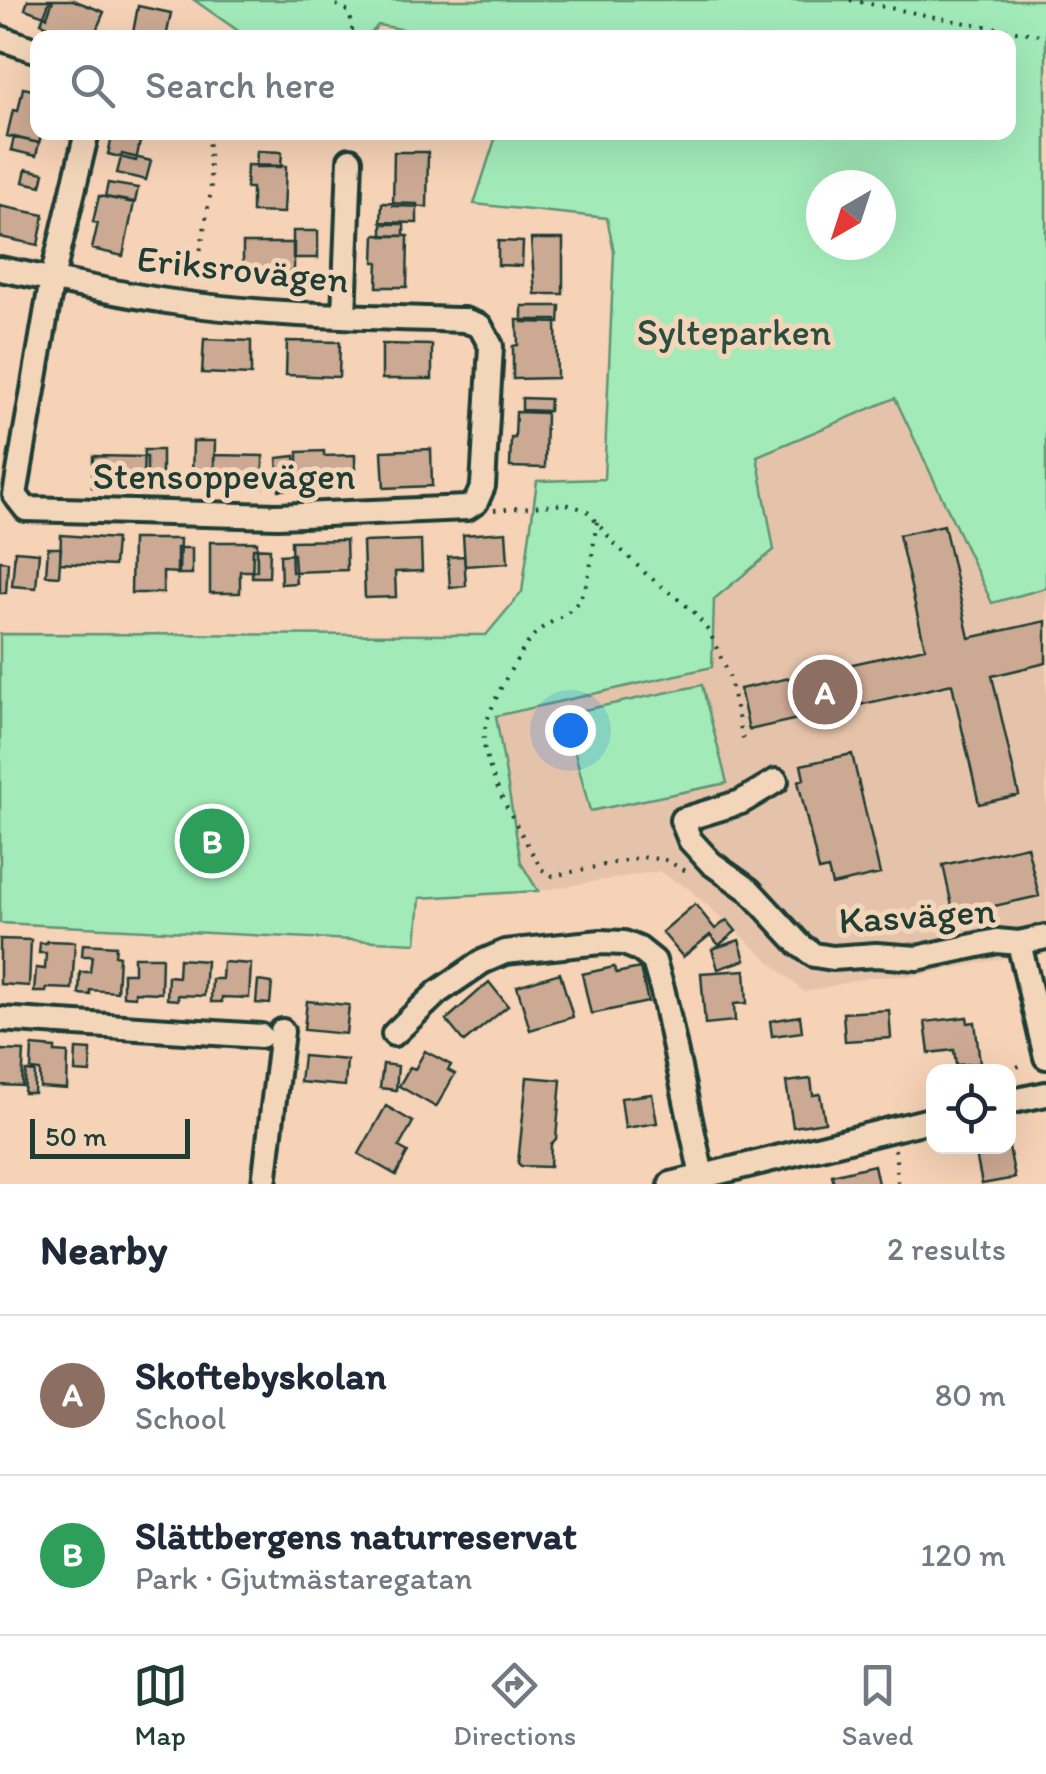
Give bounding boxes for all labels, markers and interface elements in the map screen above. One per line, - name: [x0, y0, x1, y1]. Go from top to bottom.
- search box: [30, 30, 1016, 140]
- icon: search: [65, 58, 120, 113]
- text: Search here: [145, 62, 336, 108]
- north arrow: [806, 170, 896, 260]
- street label: Eriksrovägen: [135, 235, 351, 303]
- park label: Sylteparken: [637, 309, 831, 355]
- street label: Stensoppevägen: [93, 453, 355, 499]
- pin: A: [792, 654, 858, 730]
- your location: [545, 705, 596, 756]
- pin: B: [180, 804, 244, 878]
- street label: Kasvägen: [837, 887, 997, 943]
- map controls: [926, 1064, 1016, 1154]
- button: locate: [926, 1064, 1016, 1154]
- scale bar: [30, 1114, 190, 1158]
- text: 50 m: [45, 1119, 107, 1153]
- text: Nearby: [40, 1224, 167, 1275]
- text: 2 results: [887, 1230, 1006, 1268]
- text: Skoftebyskolan: [135, 1353, 386, 1399]
- text: A: [62, 1376, 83, 1414]
- text: 80 m: [935, 1376, 1006, 1414]
- text: School: [135, 1399, 226, 1437]
- text: Slättbergens naturreservat: [135, 1513, 577, 1559]
- text: B: [62, 1536, 83, 1574]
- text: 120 m: [920, 1536, 1006, 1574]
- text: Park · Gjutmästaregatan: [135, 1559, 472, 1597]
- tab: Map: [133, 1658, 188, 1752]
- tab: Directions: [453, 1658, 576, 1752]
- tab: Saved: [842, 1658, 913, 1752]

